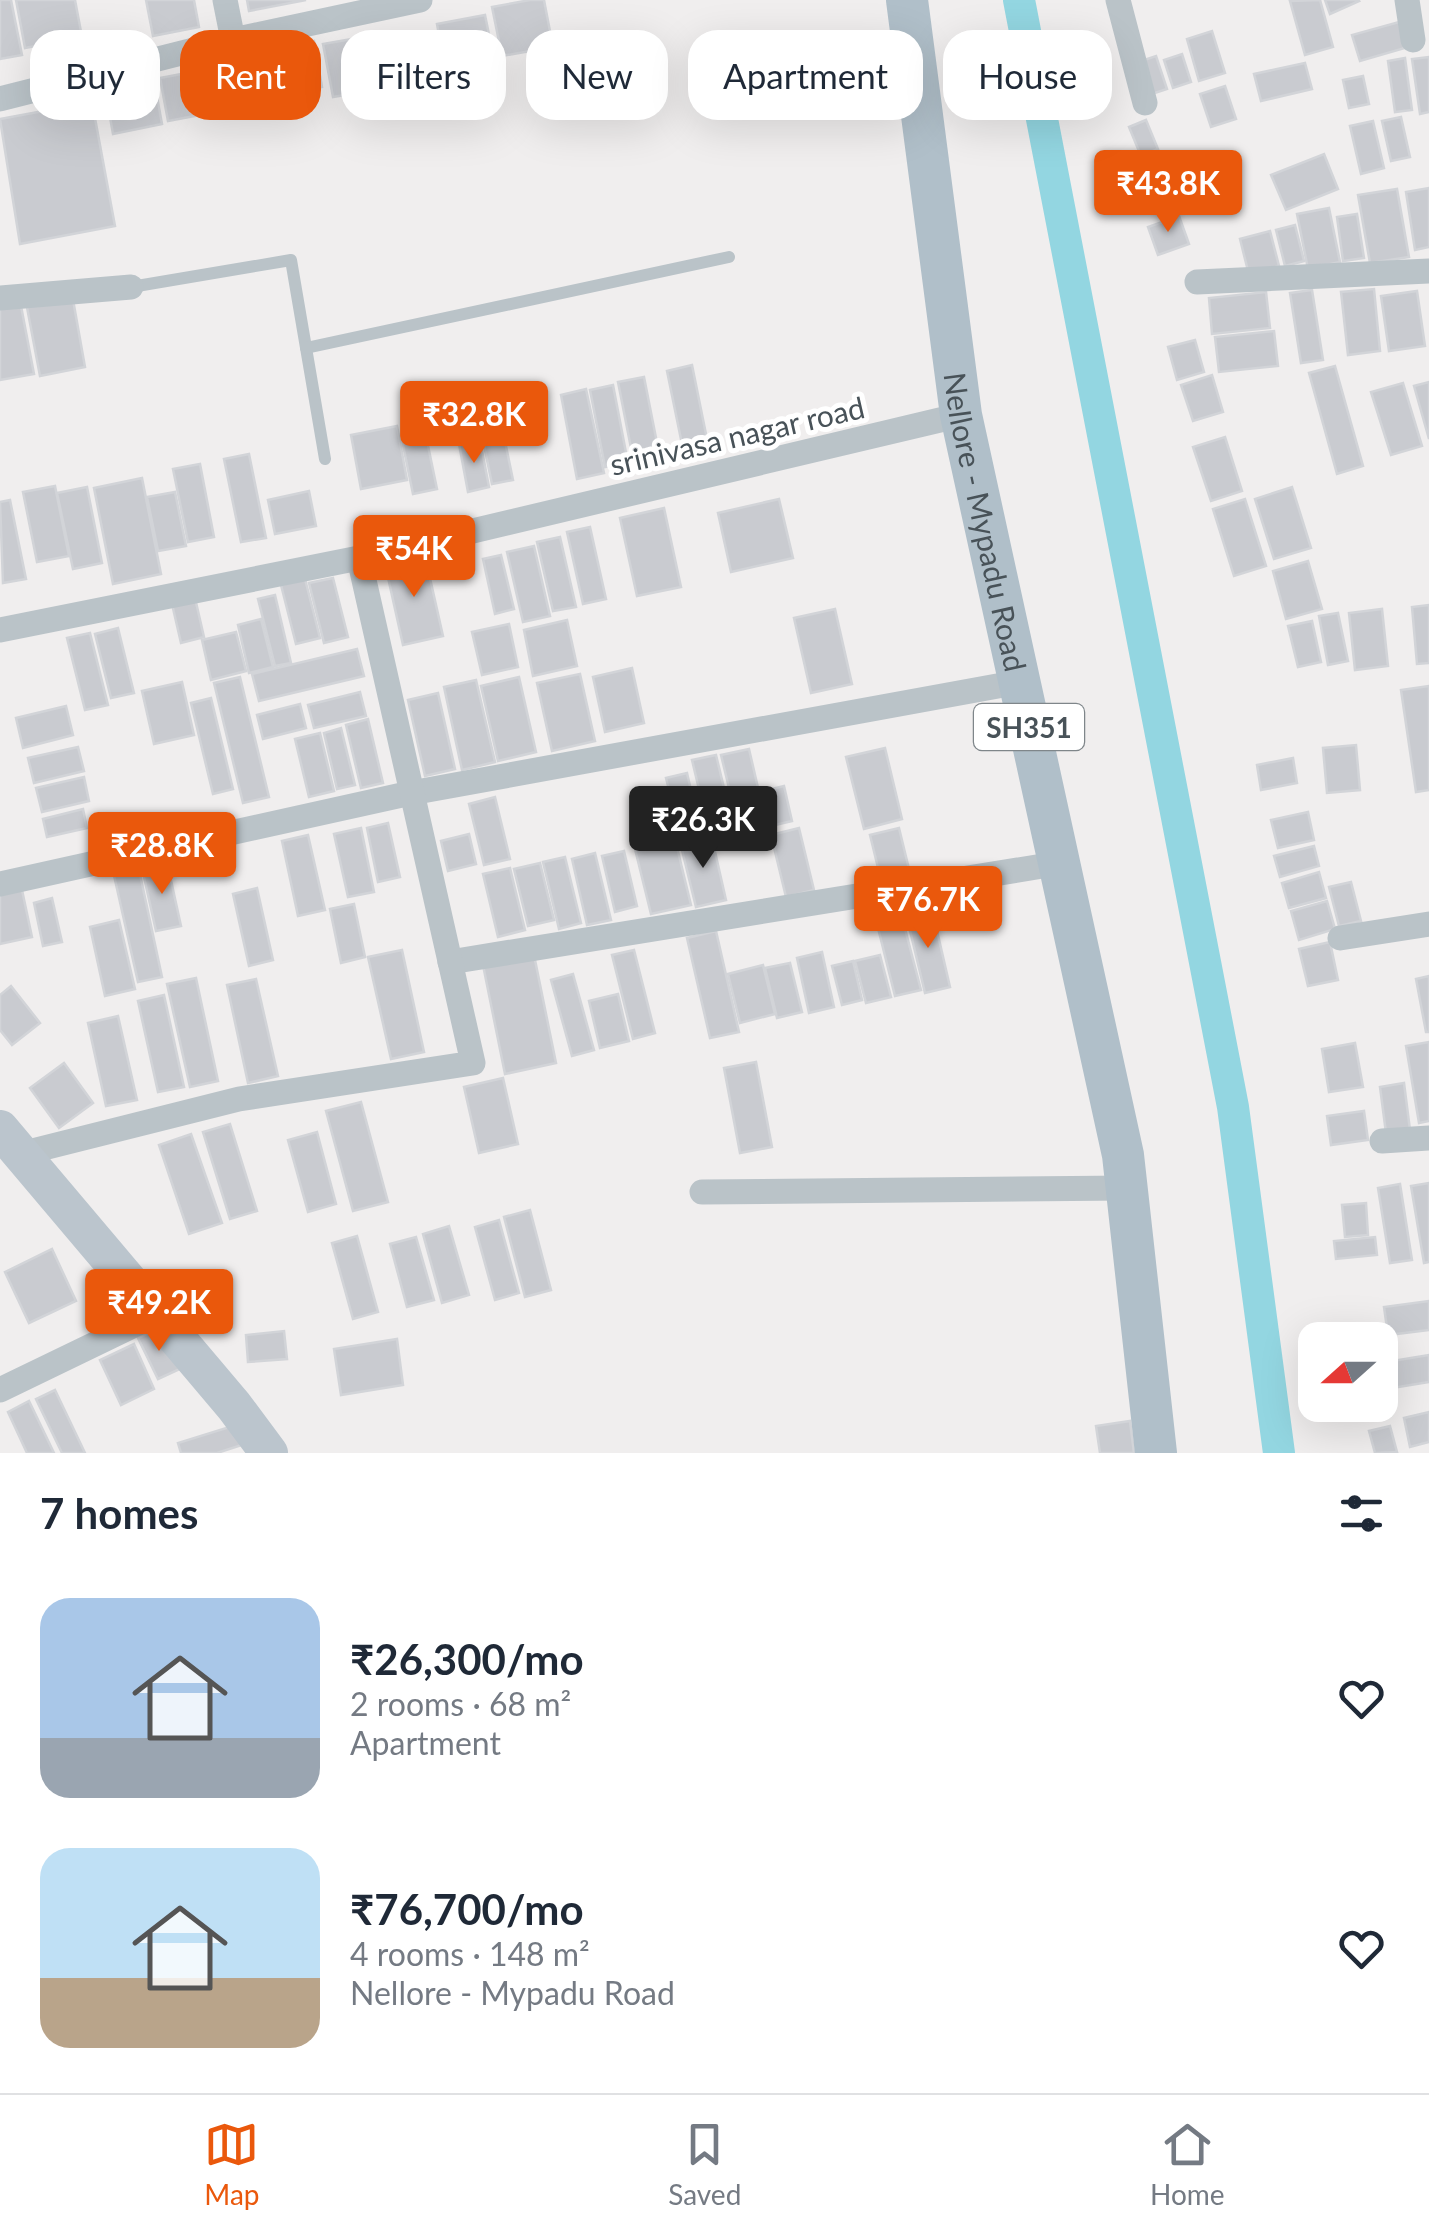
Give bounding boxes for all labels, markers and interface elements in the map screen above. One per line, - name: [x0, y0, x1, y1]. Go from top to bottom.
- chip: Buy: [30, 30, 160, 120]
- chip: Rent: [180, 30, 321, 120]
- chip: Filters: [341, 30, 506, 120]
- chip: New: [526, 30, 668, 120]
- chip: Apartment: [688, 30, 923, 120]
- chip: House: [943, 30, 1112, 120]
- pin: ₹43.8K: [1087, 150, 1249, 235]
- text: ₹43.8K: [1116, 163, 1220, 202]
- street label: Nellore - Mypadu Road: [938, 370, 1035, 675]
- pin: ₹32.8K: [393, 381, 555, 466]
- street label: srinivasa nagar road: [606, 388, 868, 482]
- text: ₹32.8K: [422, 394, 526, 433]
- pin: ₹54K: [355, 515, 473, 600]
- text: ₹54K: [375, 528, 453, 567]
- road number: SH351: [974, 704, 1084, 750]
- pin: ₹26.3K: [622, 786, 784, 871]
- text: ₹26.3K: [651, 799, 755, 838]
- pin: ₹28.8K: [81, 812, 243, 897]
- text: ₹28.8K: [110, 825, 214, 864]
- pin: ₹76.7K: [847, 866, 1009, 951]
- text: ₹76.7K: [876, 879, 980, 918]
- pin: ₹49.2K: [78, 1269, 240, 1354]
- text: ₹49.2K: [107, 1282, 211, 1321]
- north arrow: [1298, 1322, 1398, 1422]
- map controls: [1298, 1322, 1398, 1422]
- icon: filters: [1334, 1486, 1389, 1541]
- text: 7 homes: [40, 1488, 198, 1538]
- text: ₹26,300/mo: [350, 1634, 584, 1684]
- icon: home: [120, 1638, 240, 1758]
- icon: heart: [1334, 1671, 1389, 1726]
- text: 2 rooms · 68 m²: [350, 1684, 571, 1723]
- text: Apartment: [350, 1723, 501, 1762]
- text: ₹76,700/mo: [350, 1884, 584, 1934]
- icon: home: [120, 1888, 240, 2008]
- icon: heart: [1334, 1921, 1389, 1976]
- text: 4 rooms · 148 m²: [350, 1934, 590, 1973]
- text: Nellore - Mypadu Road: [350, 1973, 675, 2012]
- tab: Map: [204, 2117, 260, 2211]
- tab: Saved: [668, 2117, 741, 2211]
- tab: Home: [1150, 2117, 1225, 2211]

